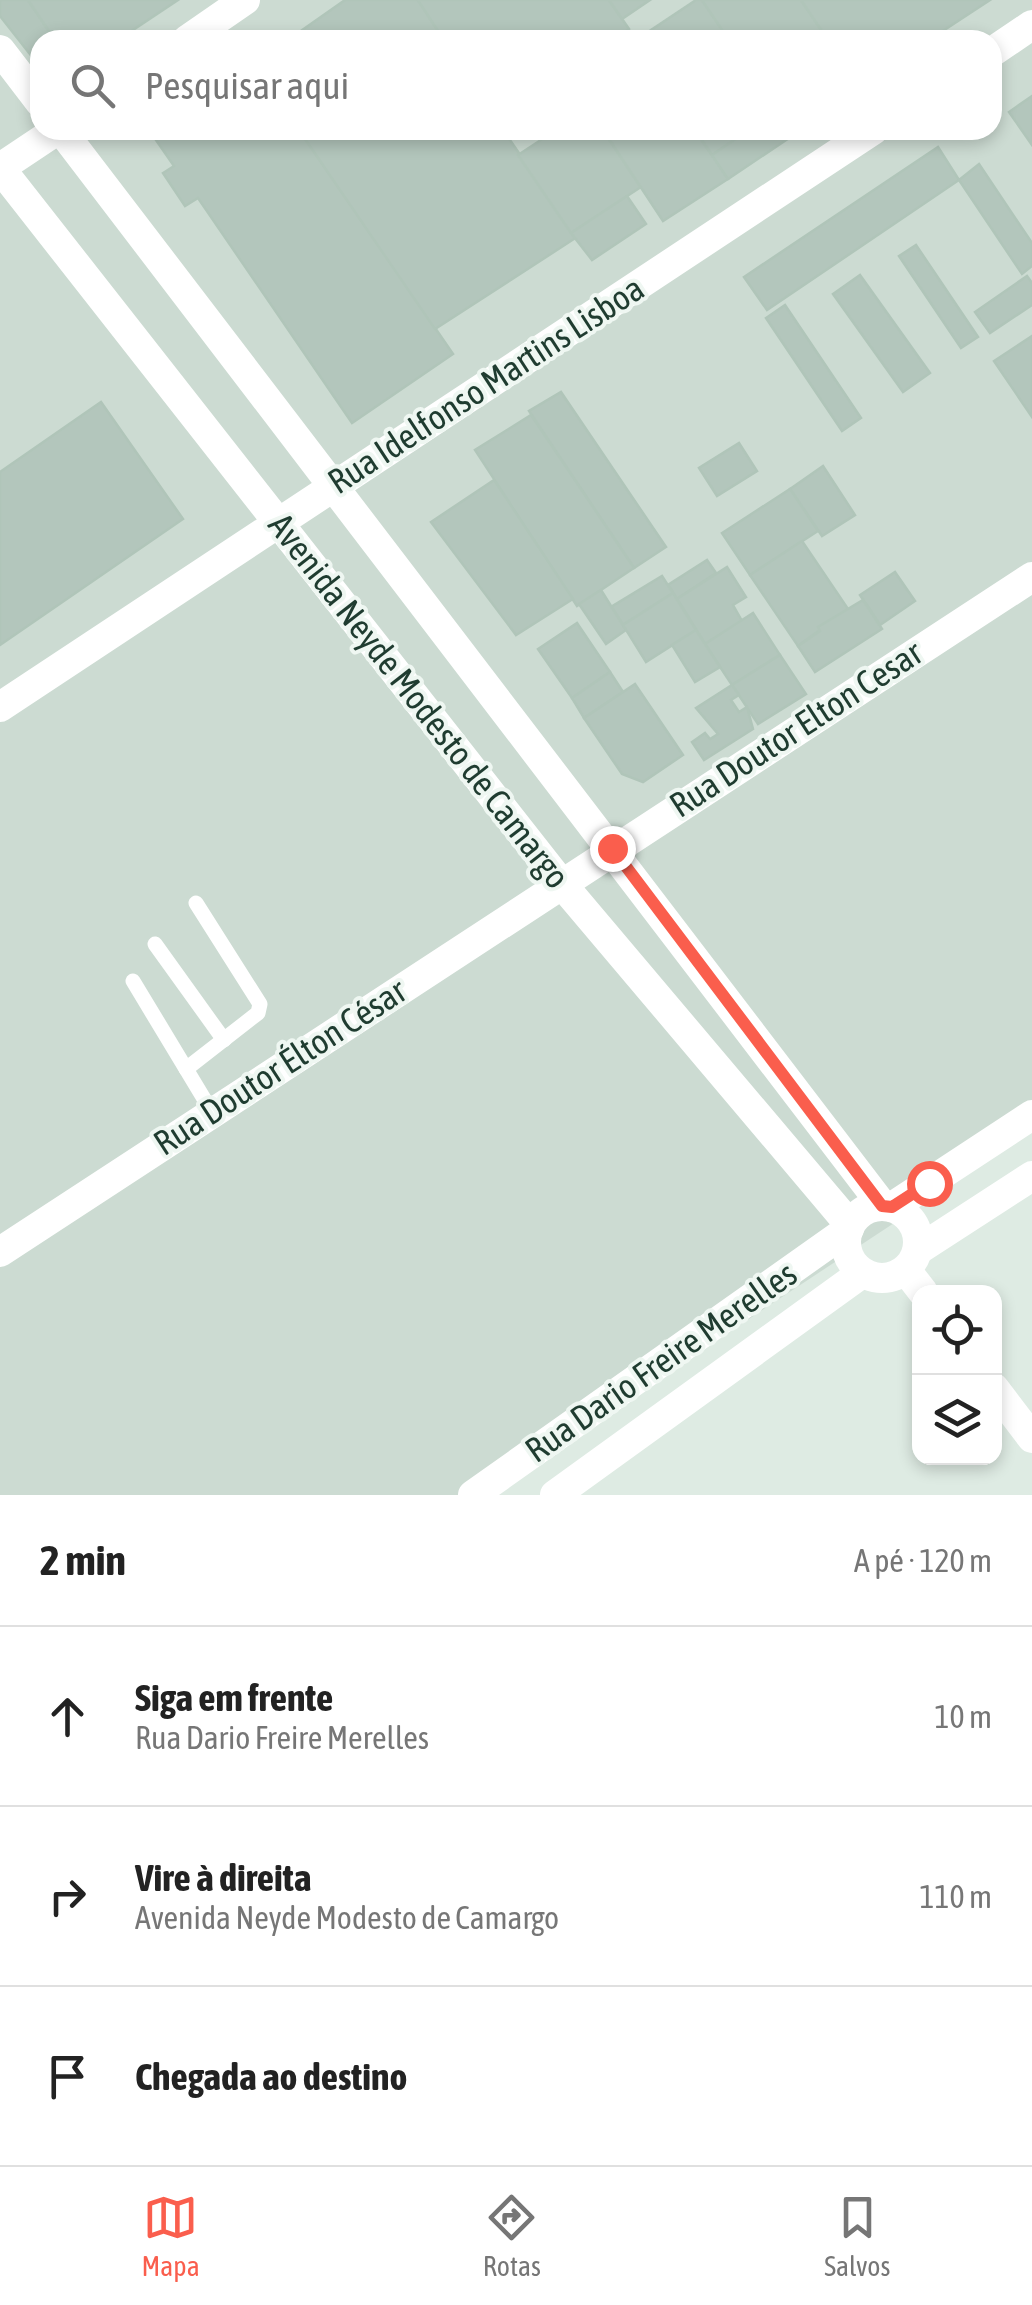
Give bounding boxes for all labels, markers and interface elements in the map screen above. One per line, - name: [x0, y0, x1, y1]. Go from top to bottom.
- search box: [30, 30, 1002, 140]
- icon: search: [65, 58, 120, 113]
- text: Pesquisar aqui: [145, 64, 349, 107]
- street label: Rua Idelfonso Martins Lisboa: [320, 267, 651, 501]
- street label: Avenida Neyde Modesto de Camargo: [261, 505, 578, 895]
- street label: Rua Doutor Elton Cesar: [662, 631, 930, 825]
- route end: [590, 826, 636, 872]
- street label: Rua Doutor Élton César: [146, 969, 414, 1163]
- route start: [907, 1161, 953, 1207]
- street label: Rua Dario Freire Merelles: [517, 1253, 804, 1470]
- map controls: [912, 1285, 1002, 1465]
- button: locate: [912, 1285, 1002, 1375]
- button: layers: [912, 1375, 1002, 1465]
- text: 2 min: [40, 1536, 126, 1584]
- text: A pé · 120 m: [854, 1542, 992, 1579]
- text: Siga em frente: [135, 1676, 333, 1719]
- icon: ahead: [40, 1689, 95, 1744]
- text: 10 m: [934, 1698, 992, 1735]
- text: Rua Dario Freire Merelles: [135, 1719, 429, 1756]
- text: Vire à direita: [135, 1856, 311, 1899]
- icon: right: [40, 1869, 95, 1924]
- text: 110 m: [919, 1878, 992, 1915]
- text: Avenida Neyde Modesto de Camargo: [135, 1899, 559, 1936]
- icon: arrive: [40, 2049, 95, 2104]
- text: Chegada ao destino: [135, 2055, 407, 2098]
- tab: Mapa: [142, 2190, 200, 2282]
- tab: Rotas: [483, 2190, 541, 2282]
- tab: Salvos: [824, 2190, 890, 2282]

